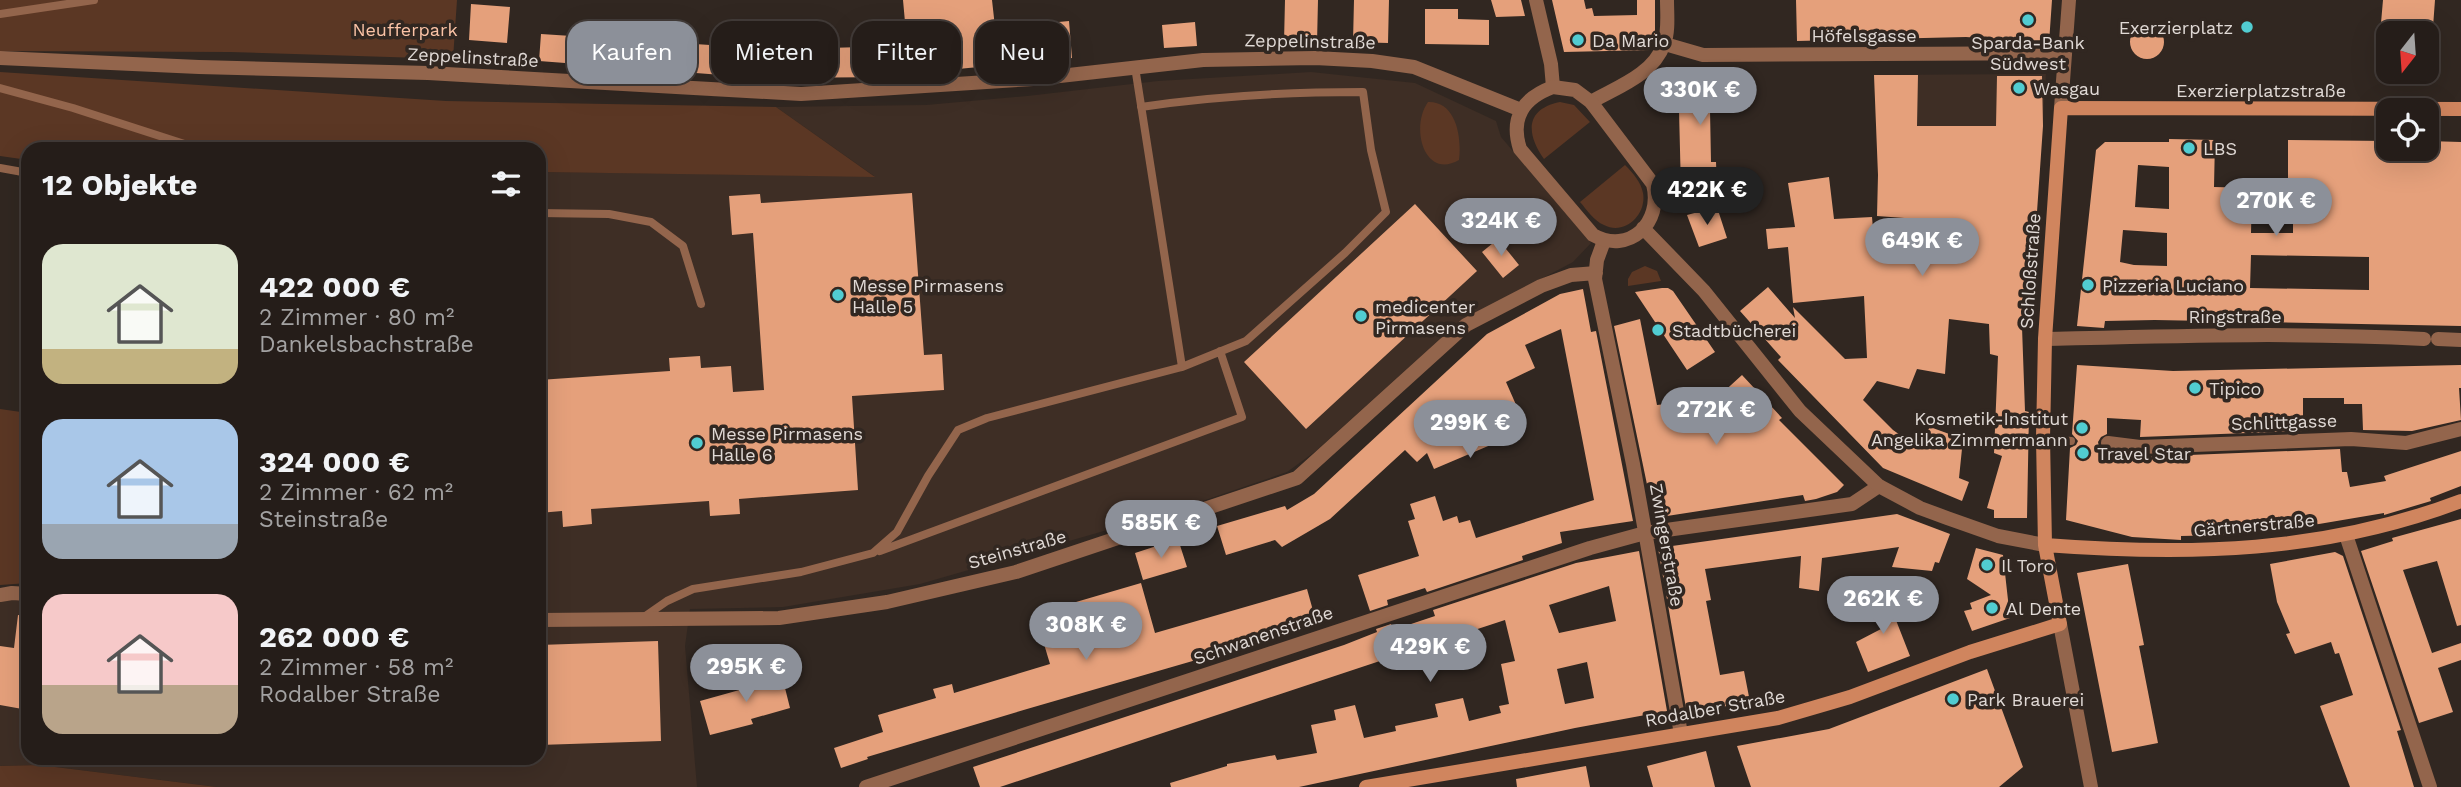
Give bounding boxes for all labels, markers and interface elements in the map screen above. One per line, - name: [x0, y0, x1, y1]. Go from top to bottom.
- marker: Sparda-Bank Südwest: [2020, 12, 2036, 28]
- place label: Exerzierplatz: [2119, 17, 2233, 38]
- park label: Neufferpark: [352, 19, 458, 40]
- marker: Exerzierplatz: [2239, 19, 2255, 35]
- chip: Kaufen: [567, 21, 697, 84]
- chip: Mieten: [711, 21, 838, 84]
- chip: Filter: [852, 21, 961, 84]
- chip: Neu: [975, 21, 1069, 84]
- north arrow: [2376, 21, 2440, 84]
- map controls: [2376, 21, 2439, 161]
- street label: Höfelsgasse: [1811, 25, 1917, 46]
- street label: Zeppelinstraße: [1244, 29, 1376, 53]
- place label: Da Mario: [1592, 30, 1669, 51]
- marker: Da Mario: [1570, 32, 1586, 48]
- place label: Sparda-Bank Südwest: [1971, 32, 2085, 74]
- street label: Zeppelinstraße: [407, 43, 539, 71]
- pin: 330K €: [1643, 68, 1757, 127]
- text: 330K €: [1660, 76, 1740, 103]
- place label: Wasgau: [2033, 78, 2100, 99]
- marker: Wasgau: [2011, 80, 2027, 96]
- street label: Exerzierplatzstraße: [2176, 80, 2346, 101]
- button: locate: [2376, 98, 2439, 161]
- place label: LBS: [2203, 138, 2237, 159]
- marker: LBS: [2181, 140, 2197, 156]
- icon: filters: [487, 165, 525, 203]
- text: 12 Objekte: [42, 167, 198, 202]
- pin: 422K €: [1650, 168, 1764, 227]
- text: 422K €: [1667, 176, 1747, 203]
- pin: 270K €: [2219, 178, 2333, 238]
- text: 270K €: [2236, 187, 2316, 214]
- pin: 324K €: [1444, 198, 1558, 258]
- text: 324K €: [1461, 207, 1541, 234]
- street label: Schloßstraße: [2015, 212, 2045, 330]
- pin: 649K €: [1865, 218, 1979, 278]
- text: 649K €: [1881, 227, 1963, 254]
- text: 422 000 €: [259, 269, 410, 304]
- icon: home: [98, 272, 182, 356]
- place label: Messe Pirmasens Halle 5: [852, 275, 1004, 317]
- place label: Pizzeria Luciano: [2102, 275, 2244, 296]
- marker: Pizzeria Luciano: [2080, 277, 2096, 293]
- marker: Messe Pirmasens Halle 5: [830, 287, 846, 303]
- place label: medicenter Pirmasens: [1375, 296, 1475, 338]
- text: 2 Zimmer · 80 m²: [259, 304, 454, 331]
- street label: Ringstraße: [2188, 306, 2282, 327]
- marker: medicenter Pirmasens: [1353, 308, 1369, 324]
- place label: Stadtbücherei: [1672, 320, 1796, 341]
- marker: Stadtbücherei: [1650, 322, 1666, 338]
- text: Dankelsbachstraße: [259, 331, 474, 358]
- place label: Tipico: [2209, 378, 2261, 399]
- marker: Tipico: [2187, 380, 2203, 396]
- pin: 272K €: [1659, 388, 1773, 447]
- text: 272K €: [1676, 396, 1756, 423]
- pin: 299K €: [1413, 400, 1527, 460]
- place label: Kosmetik-Institut Angelika Zimmermann: [1871, 408, 2068, 450]
- text: 299K €: [1430, 409, 1510, 436]
- street label: Schlittgasse: [2231, 410, 2337, 434]
- marker: Kosmetik-Institut Angelika Zimmermann: [2074, 420, 2090, 436]
- place label: Messe Pirmasens Halle 6: [711, 423, 863, 465]
- marker: Messe Pirmasens Halle 6: [689, 435, 705, 451]
- place label: Travel Star: [2097, 443, 2191, 464]
- text: 324 000 €: [259, 444, 410, 479]
- marker: Travel Star: [2075, 445, 2091, 461]
- icon: home: [98, 447, 182, 531]
- text: 2 Zimmer · 62 m²: [259, 479, 453, 506]
- street label: Zwingerstraße: [1646, 482, 1688, 608]
- pin: 585K €: [1104, 500, 1218, 560]
- text: Steinstraße: [259, 506, 388, 533]
- text: 585K €: [1121, 509, 1201, 536]
- street label: Gärtnerstraße: [2192, 509, 2316, 541]
- street label: Steinstraße: [965, 525, 1069, 573]
- place label: Il Toro: [2001, 555, 2054, 576]
- marker: Il Toro: [1979, 557, 1995, 573]
- pin: 262K €: [1826, 576, 1940, 636]
- text: 262K €: [1843, 585, 1923, 612]
- place label: Al Dente: [2006, 598, 2081, 619]
- marker: Al Dente: [1984, 600, 2000, 616]
- street label: Schwanenstraße: [1190, 601, 1336, 669]
- pin: 308K €: [1029, 602, 1143, 662]
- text: 308K €: [1045, 611, 1127, 638]
- text: 262 000 €: [259, 619, 409, 654]
- icon: home: [98, 622, 182, 706]
- pin: 429K €: [1373, 624, 1487, 684]
- text: 429K €: [1389, 633, 1471, 660]
- pin: 295K €: [689, 644, 803, 704]
- text: 295K €: [706, 653, 786, 680]
- text: 2 Zimmer · 58 m²: [259, 654, 453, 681]
- text: Rodalber Straße: [259, 681, 441, 708]
- street label: Rodalber Straße: [1643, 685, 1787, 731]
- place label: Park Brauerei: [1967, 689, 2084, 710]
- marker: Park Brauerei: [1945, 691, 1961, 707]

